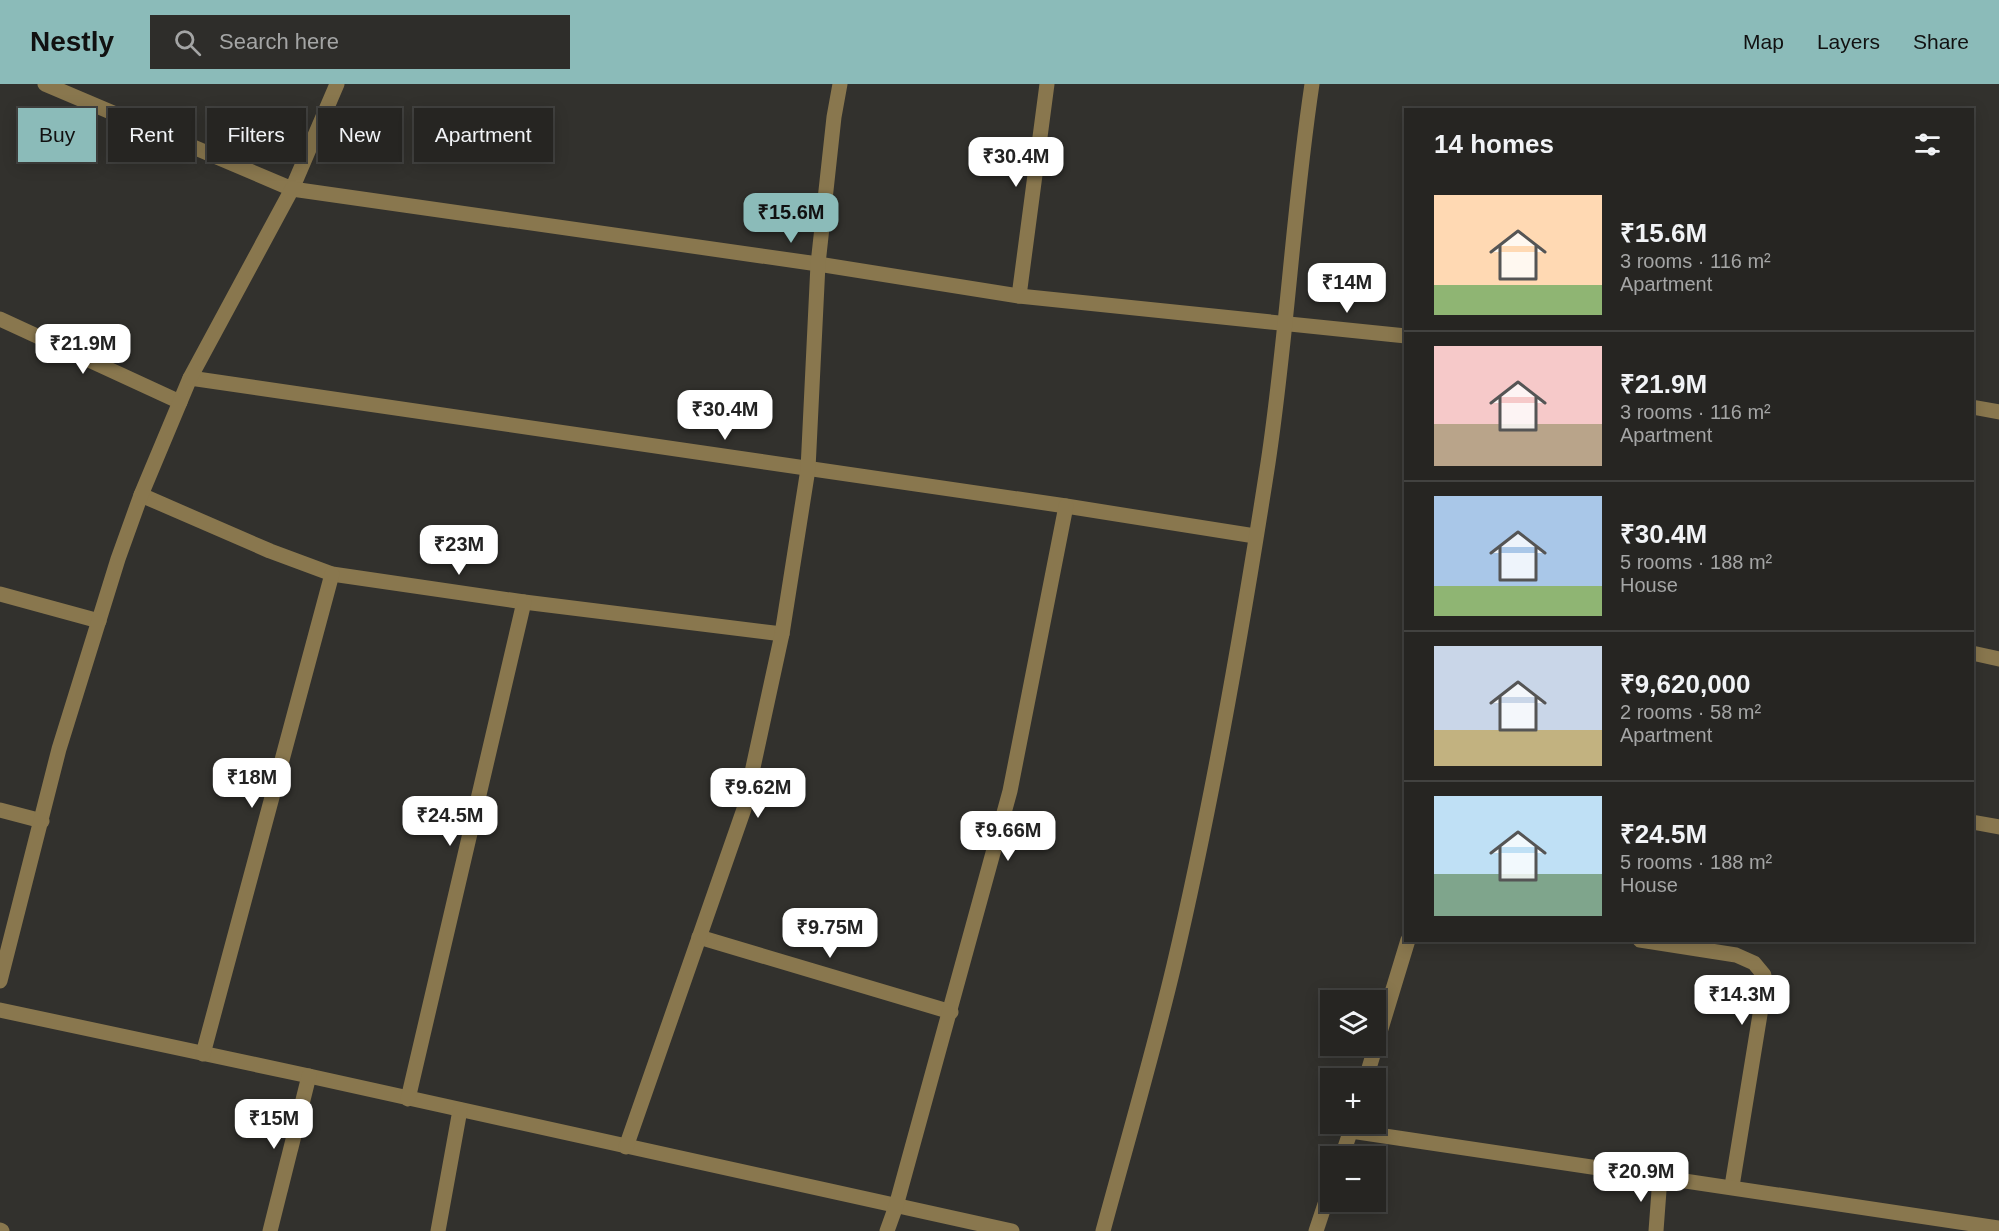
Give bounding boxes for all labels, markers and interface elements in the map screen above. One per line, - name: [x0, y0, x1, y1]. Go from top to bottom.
- search box: [150, 15, 570, 69]
- text: Nestly: [30, 26, 114, 57]
- icon: search: [171, 26, 204, 59]
- text: Search here: [219, 29, 339, 54]
- text: Map: [1743, 30, 1784, 53]
- text: Layers: [1817, 30, 1880, 53]
- text: Share: [1913, 30, 1969, 53]
- chip: Buy: [18, 108, 96, 162]
- chip: Rent: [108, 108, 195, 162]
- chip: Filters: [207, 108, 306, 162]
- chip: New: [318, 108, 402, 162]
- chip: Apartment: [414, 108, 553, 162]
- icon: filters: [1911, 128, 1944, 161]
- text: 14 homes: [1434, 129, 1554, 159]
- pin: ₹30.4M: [967, 137, 1065, 188]
- text: ₹30.4M: [982, 145, 1050, 167]
- pin: ₹15.6M: [742, 193, 840, 244]
- text: ₹15.6M: [757, 201, 825, 223]
- text: ₹15.6M: [1620, 218, 1707, 248]
- icon: home: [1482, 219, 1554, 291]
- text: 3 rooms · 116 m²: [1620, 250, 1771, 272]
- pin: ₹14M: [1311, 263, 1383, 314]
- text: ₹14M: [1322, 271, 1372, 293]
- text: Apartment: [1620, 273, 1712, 295]
- pin: ₹21.9M: [34, 324, 132, 375]
- text: ₹21.9M: [49, 332, 117, 354]
- text: ₹21.9M: [1620, 369, 1707, 399]
- icon: home: [1482, 370, 1554, 442]
- pin: ₹30.4M: [676, 390, 774, 441]
- text: ₹30.4M: [691, 398, 759, 420]
- text: 3 rooms · 116 m²: [1620, 401, 1771, 423]
- text: Apartment: [1620, 424, 1712, 446]
- text: ₹30.4M: [1620, 519, 1707, 549]
- icon: home: [1482, 520, 1554, 592]
- pin: ₹23M: [423, 525, 495, 576]
- text: ₹23M: [434, 533, 484, 555]
- text: 5 rooms · 188 m²: [1620, 551, 1772, 573]
- text: House: [1620, 574, 1678, 596]
- text: ₹9,620,000: [1620, 669, 1751, 699]
- icon: home: [1482, 670, 1554, 742]
- text: 2 rooms · 58 m²: [1620, 701, 1761, 723]
- text: Apartment: [1620, 724, 1712, 746]
- pin: ₹18M: [216, 758, 288, 809]
- text: ₹18M: [227, 766, 277, 788]
- pin: ₹9.62M: [709, 768, 807, 819]
- text: ₹9.62M: [724, 776, 792, 798]
- pin: ₹24.5M: [401, 796, 499, 847]
- text: ₹24.5M: [416, 804, 484, 826]
- pin: ₹9.66M: [959, 811, 1057, 862]
- text: ₹9.66M: [974, 819, 1042, 841]
- text: ₹24.5M: [1620, 819, 1707, 849]
- icon: home: [1482, 820, 1554, 892]
- text: 5 rooms · 188 m²: [1620, 851, 1772, 873]
- text: House: [1620, 874, 1678, 896]
- pin: ₹9.75M: [781, 908, 879, 959]
- text: ₹9.75M: [796, 916, 864, 938]
- pin: ₹14.3M: [1693, 975, 1791, 1026]
- text: ₹14.3M: [1708, 983, 1776, 1005]
- map controls: [1320, 990, 1386, 1212]
- button: layers: [1320, 990, 1386, 1056]
- button: +: [1320, 1068, 1386, 1134]
- pin: ₹15M: [238, 1099, 310, 1150]
- text: ₹15M: [249, 1107, 299, 1129]
- button: −: [1320, 1146, 1386, 1212]
- pin: ₹20.9M: [1592, 1152, 1690, 1203]
- text: ₹20.9M: [1607, 1160, 1675, 1182]

